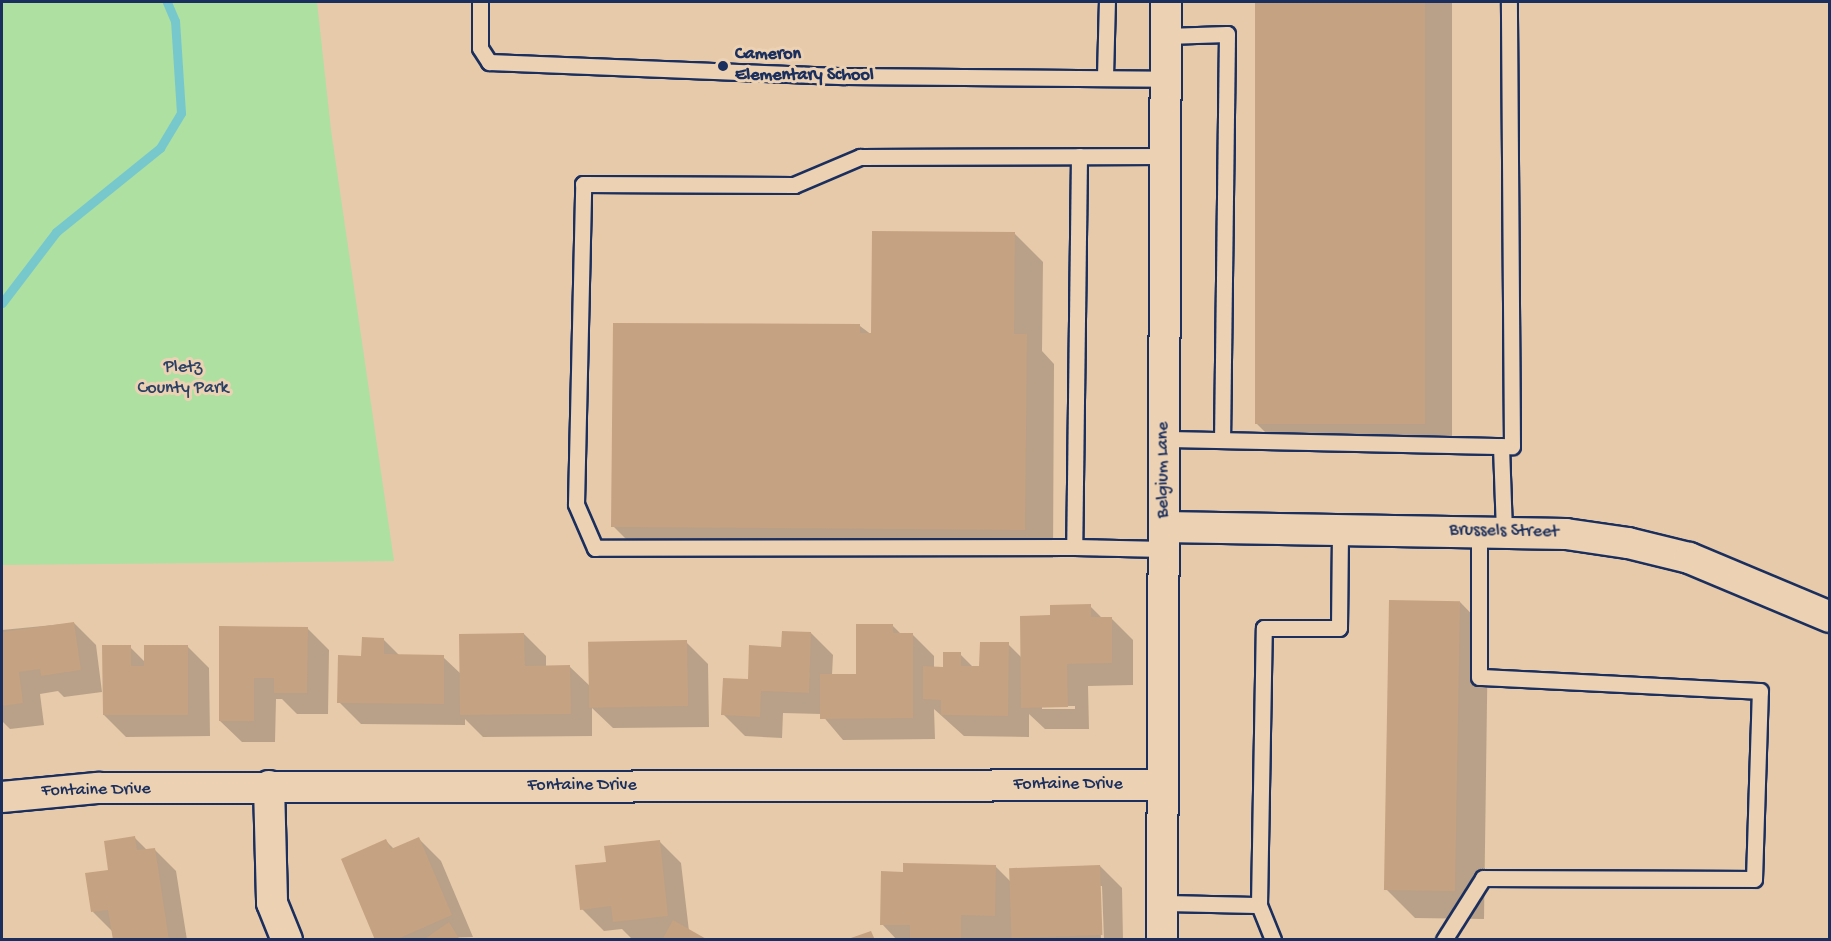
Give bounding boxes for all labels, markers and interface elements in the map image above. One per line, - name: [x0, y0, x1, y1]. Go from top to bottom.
- place label: Cameron Elementary School: [735, 45, 874, 88]
- marker: Cameron Elementary School: [716, 59, 730, 73]
- park label: Pletz County Park: [138, 358, 228, 400]
- street label: Belgium Lane: [1153, 422, 1175, 518]
- street label: Brussels Street: [1449, 520, 1559, 544]
- street label: Fontaine Drive: [1013, 774, 1123, 796]
- street label: Fontaine Drive: [527, 775, 637, 797]
- street label: Fontaine Drive: [41, 779, 151, 803]

